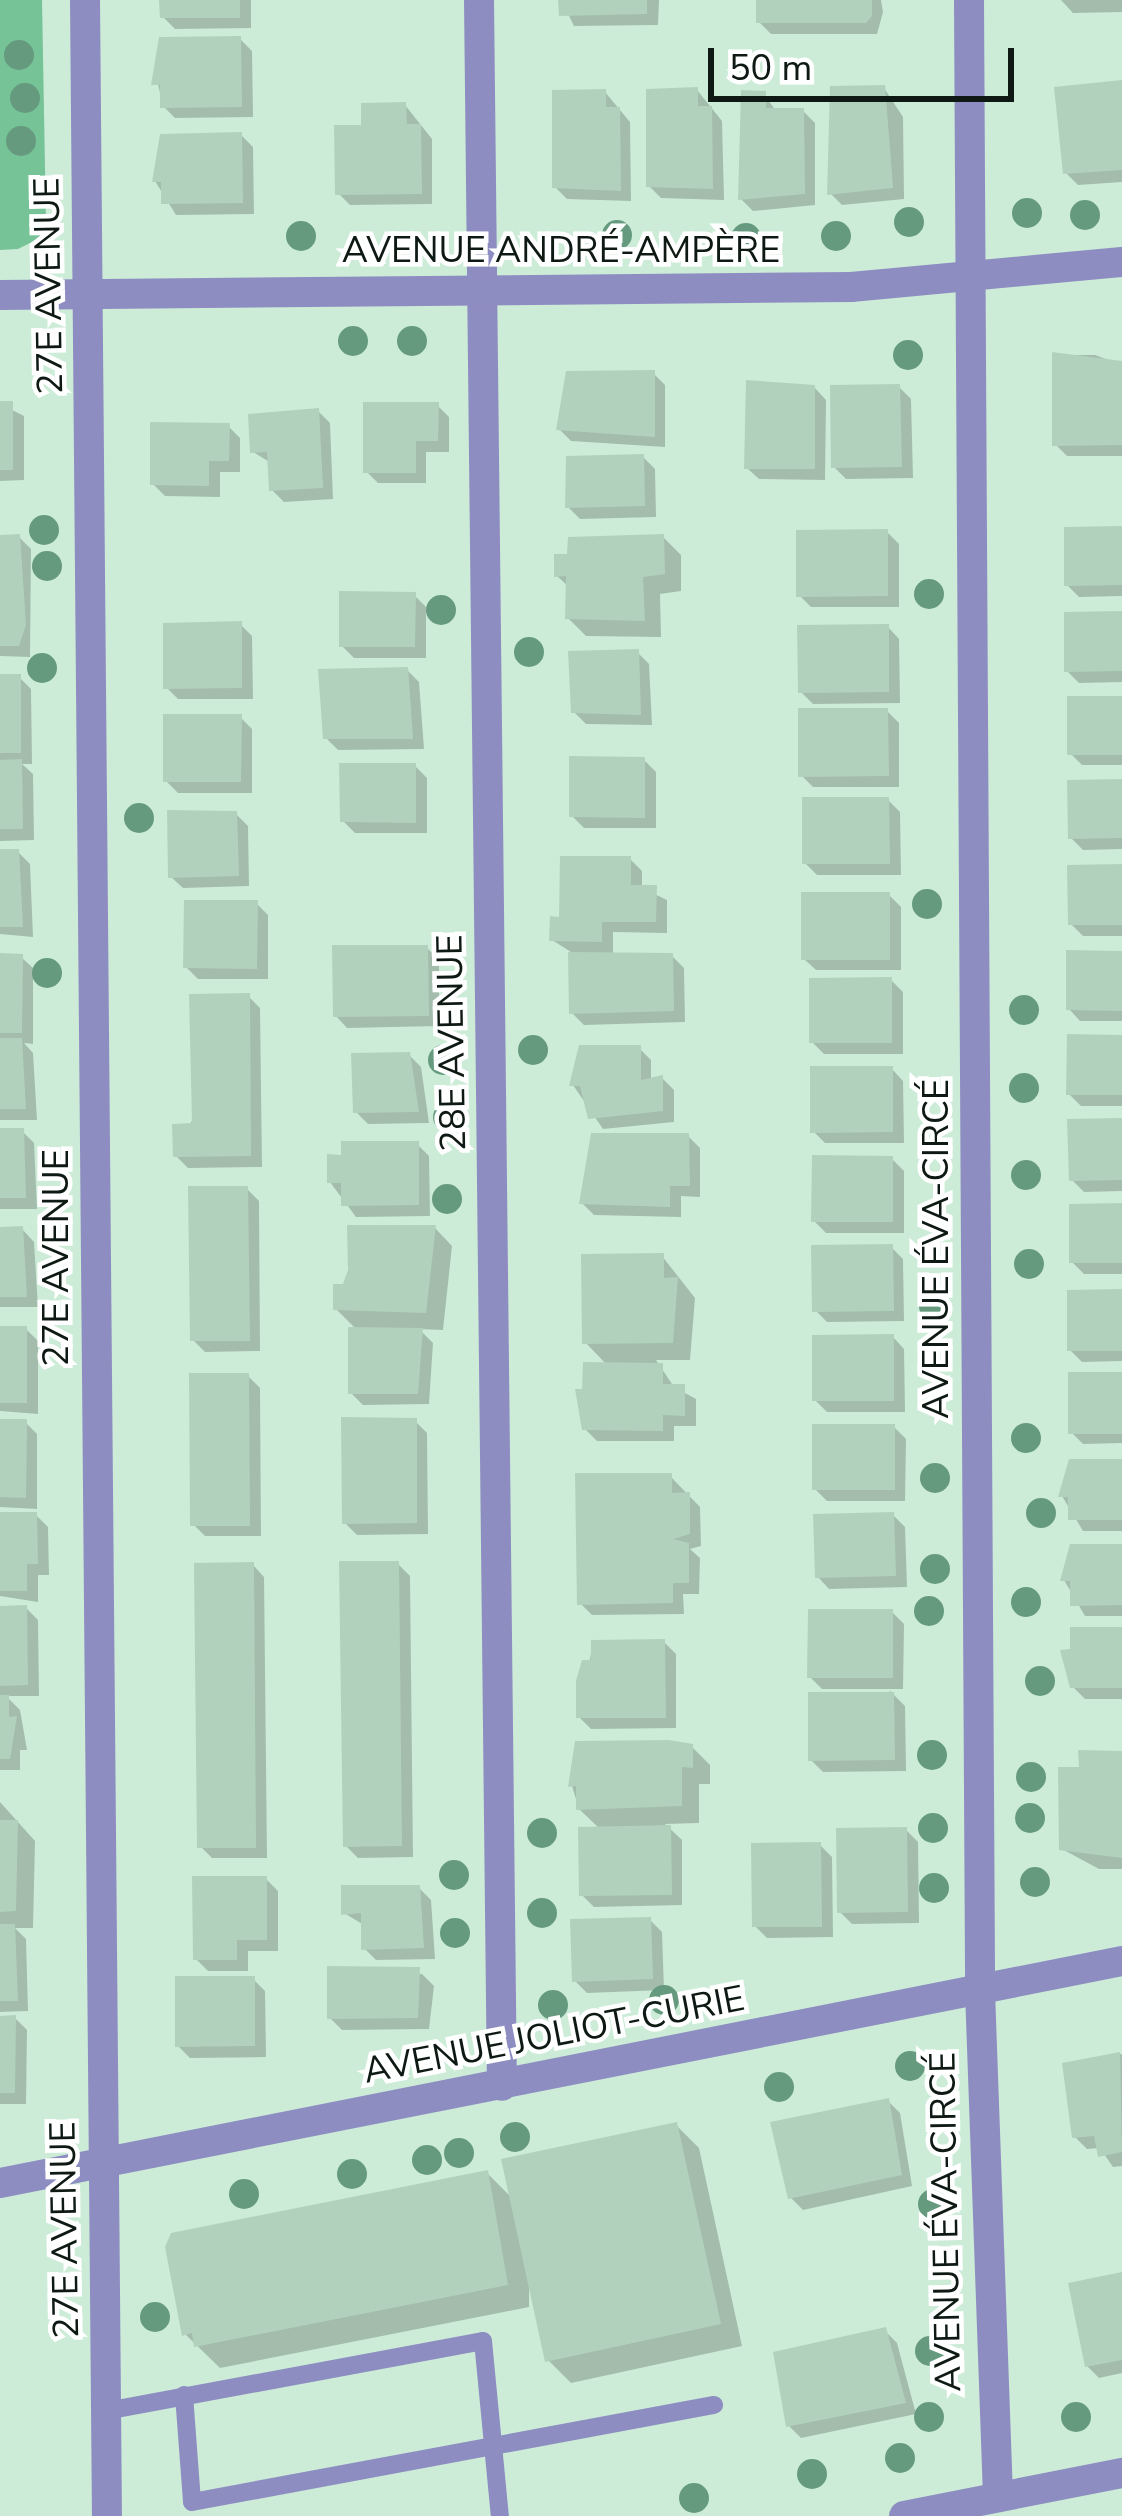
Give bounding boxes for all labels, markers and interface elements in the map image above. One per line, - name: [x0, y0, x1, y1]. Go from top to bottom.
- scale bar: [714, 24, 1020, 98]
- text: 50 m: [729, 44, 812, 93]
- street label: 27E AVENUE: [26, 177, 72, 395]
- street label: AVENUE ANDRÉ-AMPÈRE: [342, 229, 780, 273]
- street label: 28E AVENUE: [429, 934, 475, 1152]
- street label: AVENUE ÉVA-CIRCÉ: [915, 1079, 959, 1419]
- street label: 27E AVENUE: [35, 1149, 79, 1367]
- street label: AVENUE JOLIOT-CURIE: [360, 1977, 748, 2093]
- street label: AVENUE ÉVA-CIRCÉ: [921, 2052, 971, 2392]
- street label: 27E AVENUE: [42, 2121, 88, 2339]

